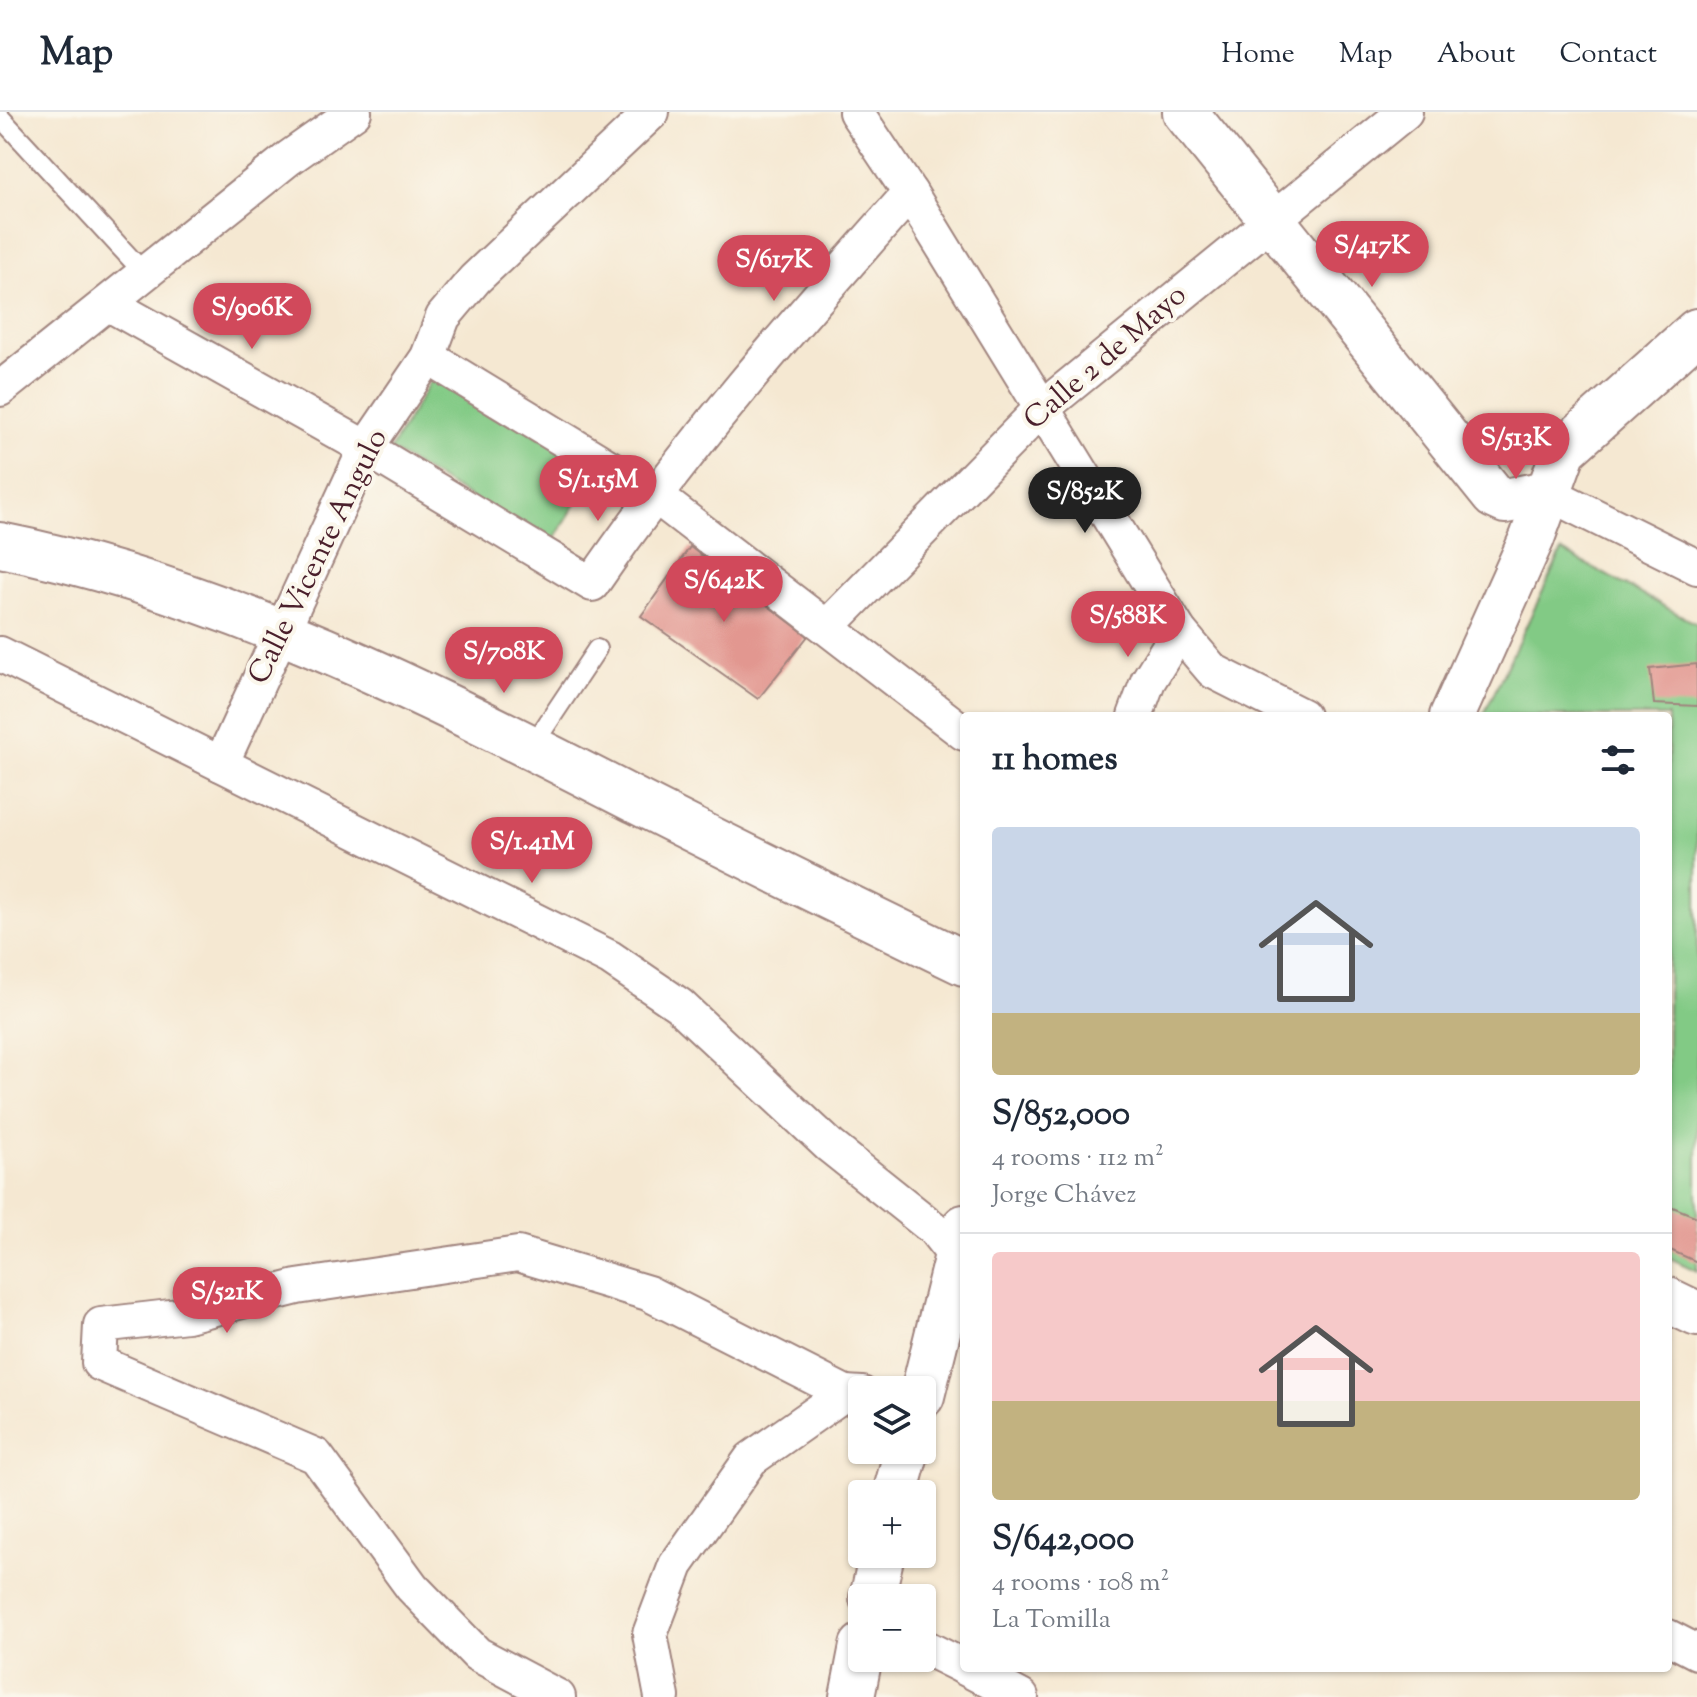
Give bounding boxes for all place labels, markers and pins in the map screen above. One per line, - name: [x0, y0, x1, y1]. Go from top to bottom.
- pin: S/417K: [1307, 221, 1437, 289]
- pin: S/617K: [709, 235, 839, 303]
- pin: S/906K: [187, 283, 317, 351]
- pin: S/513K: [1451, 413, 1581, 481]
- pin: S/1.15M: [524, 455, 672, 523]
- pin: S/852K: [1020, 467, 1150, 535]
- pin: S/642K: [659, 556, 789, 624]
- pin: S/588K: [1063, 591, 1193, 659]
- pin: S/708K: [439, 627, 569, 695]
- pin: S/1.41M: [458, 817, 606, 885]
- pin: S/521K: [162, 1267, 292, 1335]

